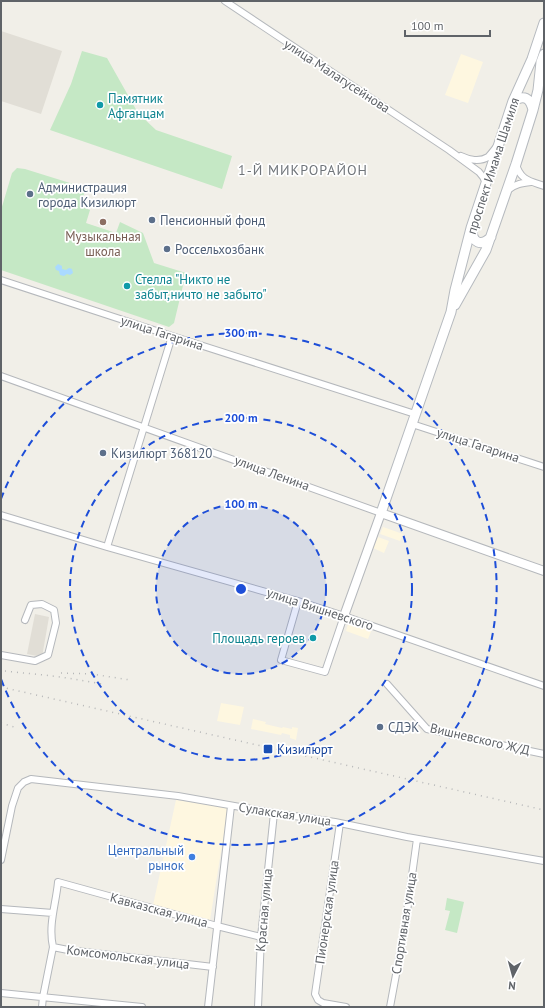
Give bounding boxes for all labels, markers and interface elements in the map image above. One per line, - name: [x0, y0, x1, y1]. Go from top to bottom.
- scale bar: [405, 12, 490, 38]
- text: 100 m: [411, 18, 444, 33]
- street label: улица Малагусейнова: [281, 35, 393, 117]
- place label: Памятник Афганцам: [108, 90, 165, 122]
- street label: проспект Имама Шамиля: [463, 95, 523, 237]
- marker: Памятник Афганцам: [95, 100, 105, 110]
- district label: 1-Й МИКРОРАЙОН: [238, 161, 368, 179]
- place label: Администрация города Кизилюрт: [38, 179, 137, 211]
- marker: Администрация города Кизилюрт: [25, 189, 35, 199]
- place label: Пенсионный фонд: [160, 212, 265, 229]
- marker: Пенсионный фонд: [147, 215, 157, 225]
- marker: Музыкальная школа: [98, 217, 108, 227]
- place label: Музыкальная школа: [65, 228, 141, 260]
- place label: Россельхозбанк: [175, 241, 265, 258]
- marker: Россельхозбанк: [162, 244, 172, 254]
- place label: Стелла "Никто не забыт,ничто не забыто": [135, 271, 267, 303]
- marker: Стелла "Никто не забыт,ничто не забыто": [122, 281, 132, 291]
- street label: улица Гагарина: [118, 312, 206, 354]
- text: 300 m: [224, 325, 258, 340]
- text: 200 m: [224, 410, 258, 425]
- street label: улица Гагарина: [434, 424, 522, 466]
- place label: Кизилюрт 368120: [111, 445, 212, 462]
- marker: Кизилюрт 368120: [98, 448, 108, 458]
- street label: улица Ленина: [232, 452, 312, 494]
- text: 100 m: [224, 496, 258, 511]
- centre of rings: [234, 582, 248, 596]
- street label: улица Вишневского: [264, 584, 376, 634]
- place label: Площадь героев: [212, 630, 305, 647]
- marker: Площадь героев: [308, 633, 318, 643]
- place label: СДЭК: [388, 719, 419, 736]
- street label: Вишневского Ж/Д: [428, 719, 532, 759]
- marker: СДЭК: [375, 722, 385, 732]
- place label: Кизилюрт: [277, 741, 334, 758]
- marker: Кизилюрт: [262, 743, 274, 755]
- street label: Сулакская улица: [237, 798, 333, 830]
- place label: Центральный рынок: [108, 842, 185, 874]
- marker: Центральный рынок: [187, 852, 197, 862]
- street label: Пионерская улица: [311, 859, 343, 965]
- street label: Красная улица: [252, 868, 276, 952]
- street label: Спортивная улица: [388, 871, 420, 975]
- street label: Кавказская улица: [108, 889, 210, 931]
- street label: Комсомольская улица: [65, 941, 191, 973]
- north arrow: [493, 956, 533, 996]
- text: N: [508, 979, 516, 993]

